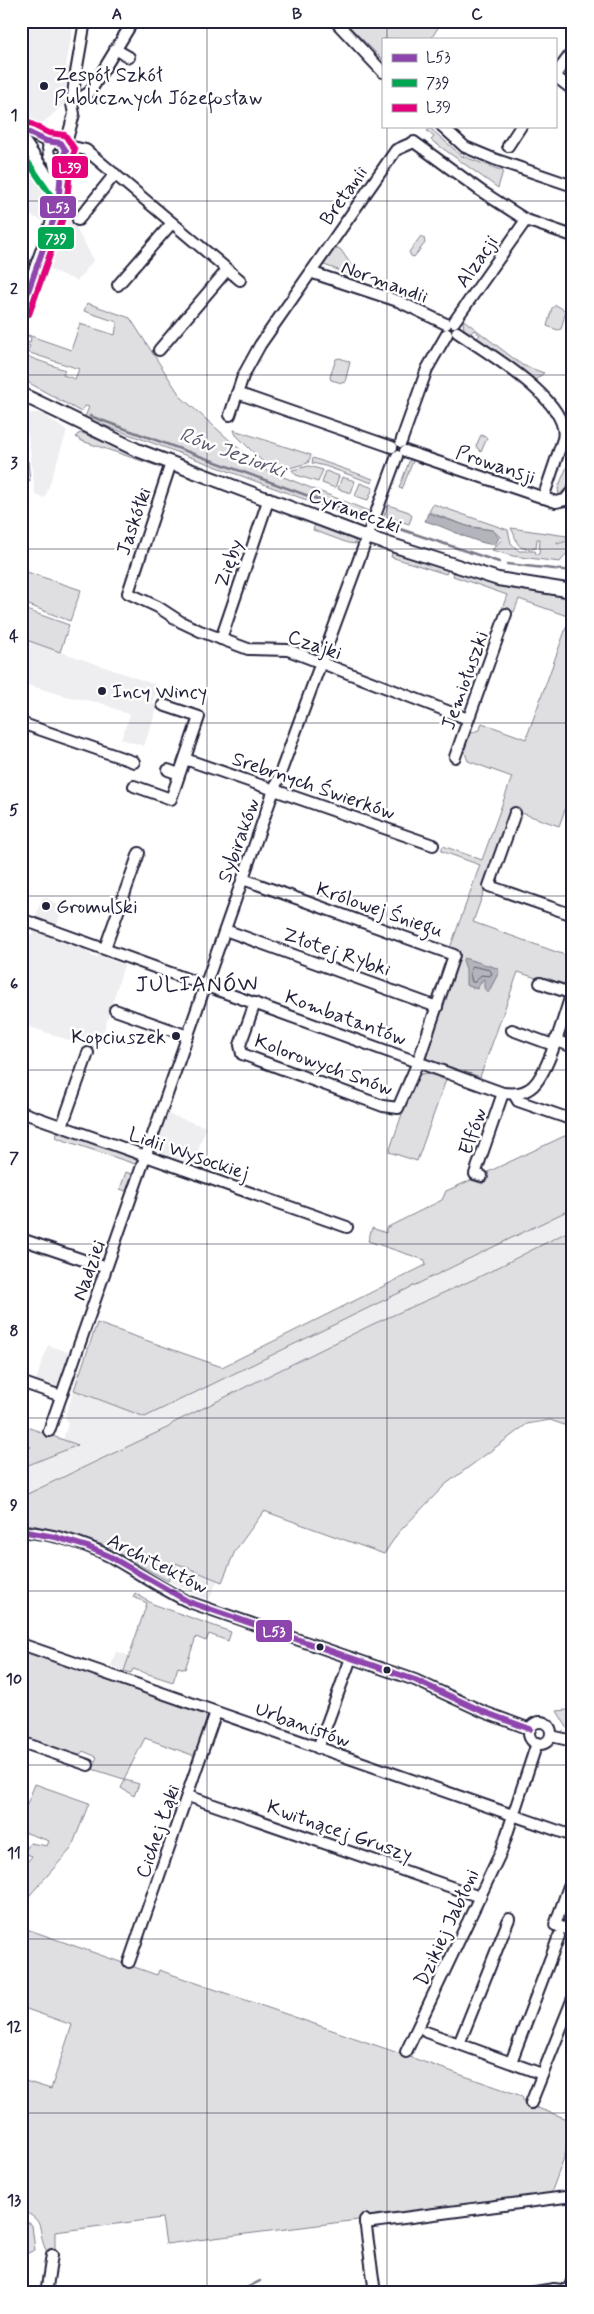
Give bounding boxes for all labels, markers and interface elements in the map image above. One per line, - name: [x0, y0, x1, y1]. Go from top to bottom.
- text: A: [112, 4, 122, 25]
- text: B: [292, 4, 302, 25]
- text: C: [471, 4, 483, 25]
- legend: [382, 38, 556, 128]
- text: L53: [426, 48, 451, 68]
- place label: Zespół Szkół Publicznych Józefosław: [54, 62, 263, 114]
- text: 739: [426, 74, 449, 94]
- marker: Zespół Szkół Publicznych Józefosław: [38, 80, 50, 92]
- text: L39: [426, 98, 451, 118]
- text: 1: [10, 105, 18, 126]
- line badge: L39: [51, 155, 89, 179]
- text: L39: [58, 159, 82, 177]
- street label: Bretanii: [314, 161, 375, 231]
- line badge: L53: [39, 195, 77, 219]
- text: L53: [47, 199, 70, 217]
- line badge: 739: [37, 226, 75, 250]
- text: 739: [45, 230, 67, 248]
- street label: Alzacji: [450, 230, 505, 293]
- street label: Normandii: [337, 254, 432, 311]
- text: 2: [10, 279, 18, 300]
- water label: Rów Jeziorki: [176, 421, 292, 486]
- street label: Prowansji: [452, 439, 539, 492]
- text: 3: [10, 453, 18, 474]
- street label: Cyraneczki: [304, 482, 405, 541]
- street label: Jaskółki: [110, 484, 159, 559]
- street label: Zięby: [209, 536, 250, 591]
- street label: Czajki: [284, 624, 345, 667]
- text: 4: [9, 626, 19, 647]
- street label: Jemiołuszki: [435, 627, 496, 734]
- place label: Incy Wincy: [112, 679, 207, 706]
- marker: Incy Wincy: [96, 685, 108, 697]
- street label: Srebrnych Świerków: [228, 746, 399, 827]
- street label: Sybiraków: [212, 794, 267, 886]
- text: 5: [9, 800, 19, 821]
- street label: Królowej Śniegu: [312, 876, 447, 947]
- place label: Gromulski: [56, 894, 138, 921]
- marker: Gromulski: [40, 900, 52, 912]
- street label: Złotej Rybki: [279, 921, 394, 983]
- district label: JULIANÓW: [135, 971, 259, 999]
- text: 6: [10, 974, 18, 995]
- street label: Kombatantów: [281, 984, 410, 1053]
- place label: Kopciuszek: [71, 1024, 166, 1051]
- street label: Kolorowych Snów: [251, 1028, 397, 1103]
- marker: Kopciuszek: [170, 1030, 182, 1042]
- street label: Elfów: [453, 1104, 494, 1158]
- street label: Lidii Wysockiej: [125, 1121, 252, 1188]
- text: 7: [9, 1148, 19, 1169]
- street label: Nadziei: [66, 1236, 113, 1304]
- text: 8: [9, 1321, 19, 1342]
- text: 9: [10, 1495, 18, 1516]
- street label: Architektów: [102, 1527, 212, 1601]
- line badge: L53: [255, 1619, 293, 1643]
- text: L53: [263, 1623, 286, 1641]
- unlabelled marker: [315, 1642, 325, 1652]
- unlabelled marker: [382, 1665, 392, 1675]
- text: 10: [6, 1669, 22, 1690]
- street label: Urbanistów: [251, 1696, 354, 1755]
- street label: Cichej Łąki: [130, 1781, 187, 1882]
- street label: Kwitnącej Gruszy: [263, 1794, 416, 1869]
- text: 11: [7, 1843, 21, 1864]
- street label: Dzikiej Jabłoni: [408, 1865, 486, 1991]
- text: 12: [6, 2017, 22, 2038]
- text: 13: [7, 2190, 21, 2211]

